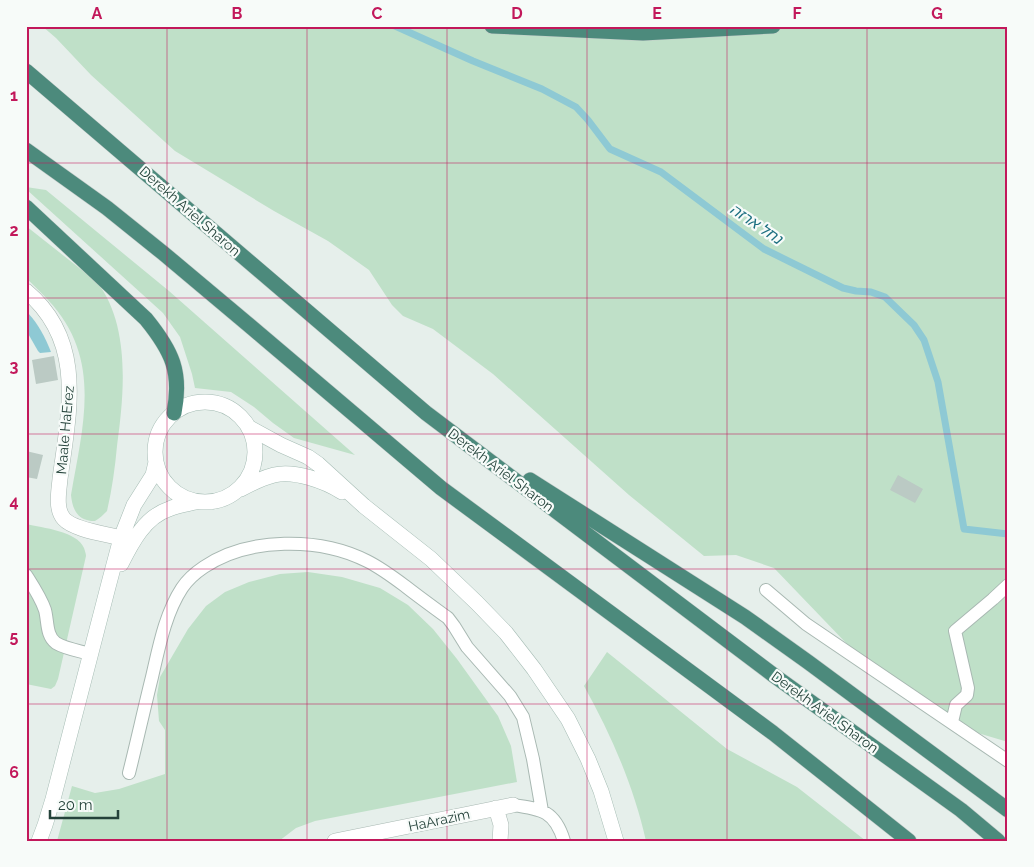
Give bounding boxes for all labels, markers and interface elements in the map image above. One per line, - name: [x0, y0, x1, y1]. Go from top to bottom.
- text: A: [92, 4, 103, 23]
- text: B: [232, 4, 243, 23]
- text: C: [372, 4, 383, 23]
- text: D: [511, 4, 523, 23]
- text: E: [652, 4, 662, 23]
- text: F: [792, 4, 802, 23]
- text: G: [931, 4, 943, 23]
- text: 1: [10, 86, 18, 105]
- street label: Derekh Ariel Sharon: [136, 163, 244, 259]
- water label: נחל ארזה: [727, 200, 787, 249]
- text: 2: [9, 221, 19, 240]
- text: 3: [10, 357, 19, 376]
- street label: Maale HaErez: [53, 385, 77, 475]
- street label: Derekh Ariel Sharon: [445, 425, 557, 515]
- text: 4: [9, 492, 19, 511]
- text: 5: [10, 627, 19, 646]
- street label: Derekh Ariel Sharon: [769, 668, 881, 756]
- text: 6: [9, 763, 19, 782]
- scale bar: [50, 787, 118, 819]
- text: 20 m: [58, 796, 93, 814]
- street label: HaArazim: [407, 806, 471, 834]

